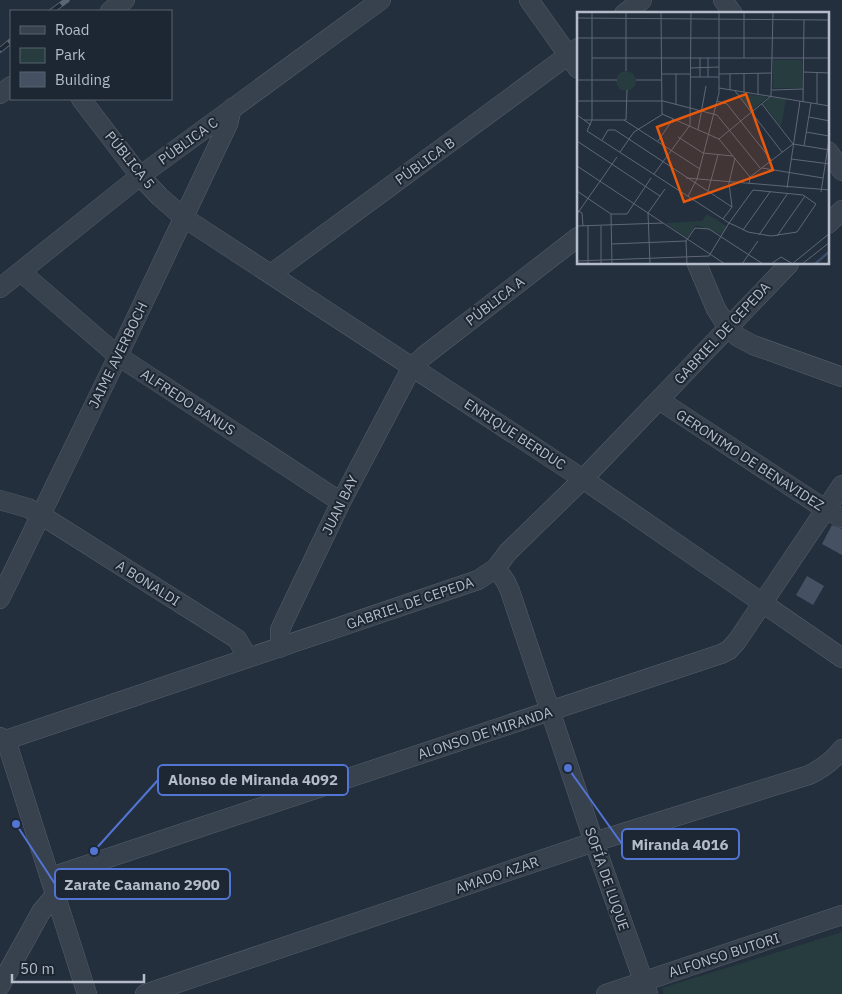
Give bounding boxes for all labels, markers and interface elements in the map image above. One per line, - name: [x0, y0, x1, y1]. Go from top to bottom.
- legend: [10, 10, 172, 100]
- inset map: [577, 12, 830, 265]
- text: Road: [55, 20, 90, 39]
- text: Park: [55, 45, 85, 64]
- text: Building: [55, 70, 110, 89]
- street label: PÚBLICA C: [154, 112, 222, 169]
- street label: PÚBLICA 5: [101, 127, 160, 193]
- street label: PÚBLICA B: [391, 132, 459, 189]
- street label: PÚBLICA A: [461, 272, 528, 330]
- street label: GABRIEL DE CEPEDA: [670, 278, 774, 388]
- street label: JAIME AVERBOCH: [84, 299, 152, 411]
- street label: ALFREDO BANUS: [137, 365, 239, 439]
- street label: ENRIQUE BERDUC: [461, 394, 569, 474]
- street label: GERONIMO DE BENAVIDEZ: [673, 405, 827, 515]
- street label: JUAN BAY: [318, 472, 362, 538]
- street label: A BONALDI: [113, 556, 183, 610]
- street label: GABRIEL DE CEPEDA: [344, 573, 476, 633]
- street label: ALONSO DE MIRANDA: [415, 703, 555, 763]
- callout: Alonso de Miranda 4092: [158, 765, 348, 795]
- text: Alonso de Miranda 4092: [168, 770, 338, 789]
- street label: SOFÍA DE LUQUE: [581, 825, 634, 933]
- callout: Miranda 4016: [622, 829, 739, 859]
- text: Miranda 4016: [631, 835, 729, 854]
- street label: AMADO AZAR: [453, 852, 541, 898]
- callout: Zarate Caamano 2900: [55, 869, 230, 899]
- text: Zarate Caamano 2900: [64, 875, 220, 894]
- street label: ALFONSO BUTORI: [666, 929, 782, 981]
- scale bar: [12, 952, 145, 984]
- text: 50 m: [20, 959, 55, 978]

